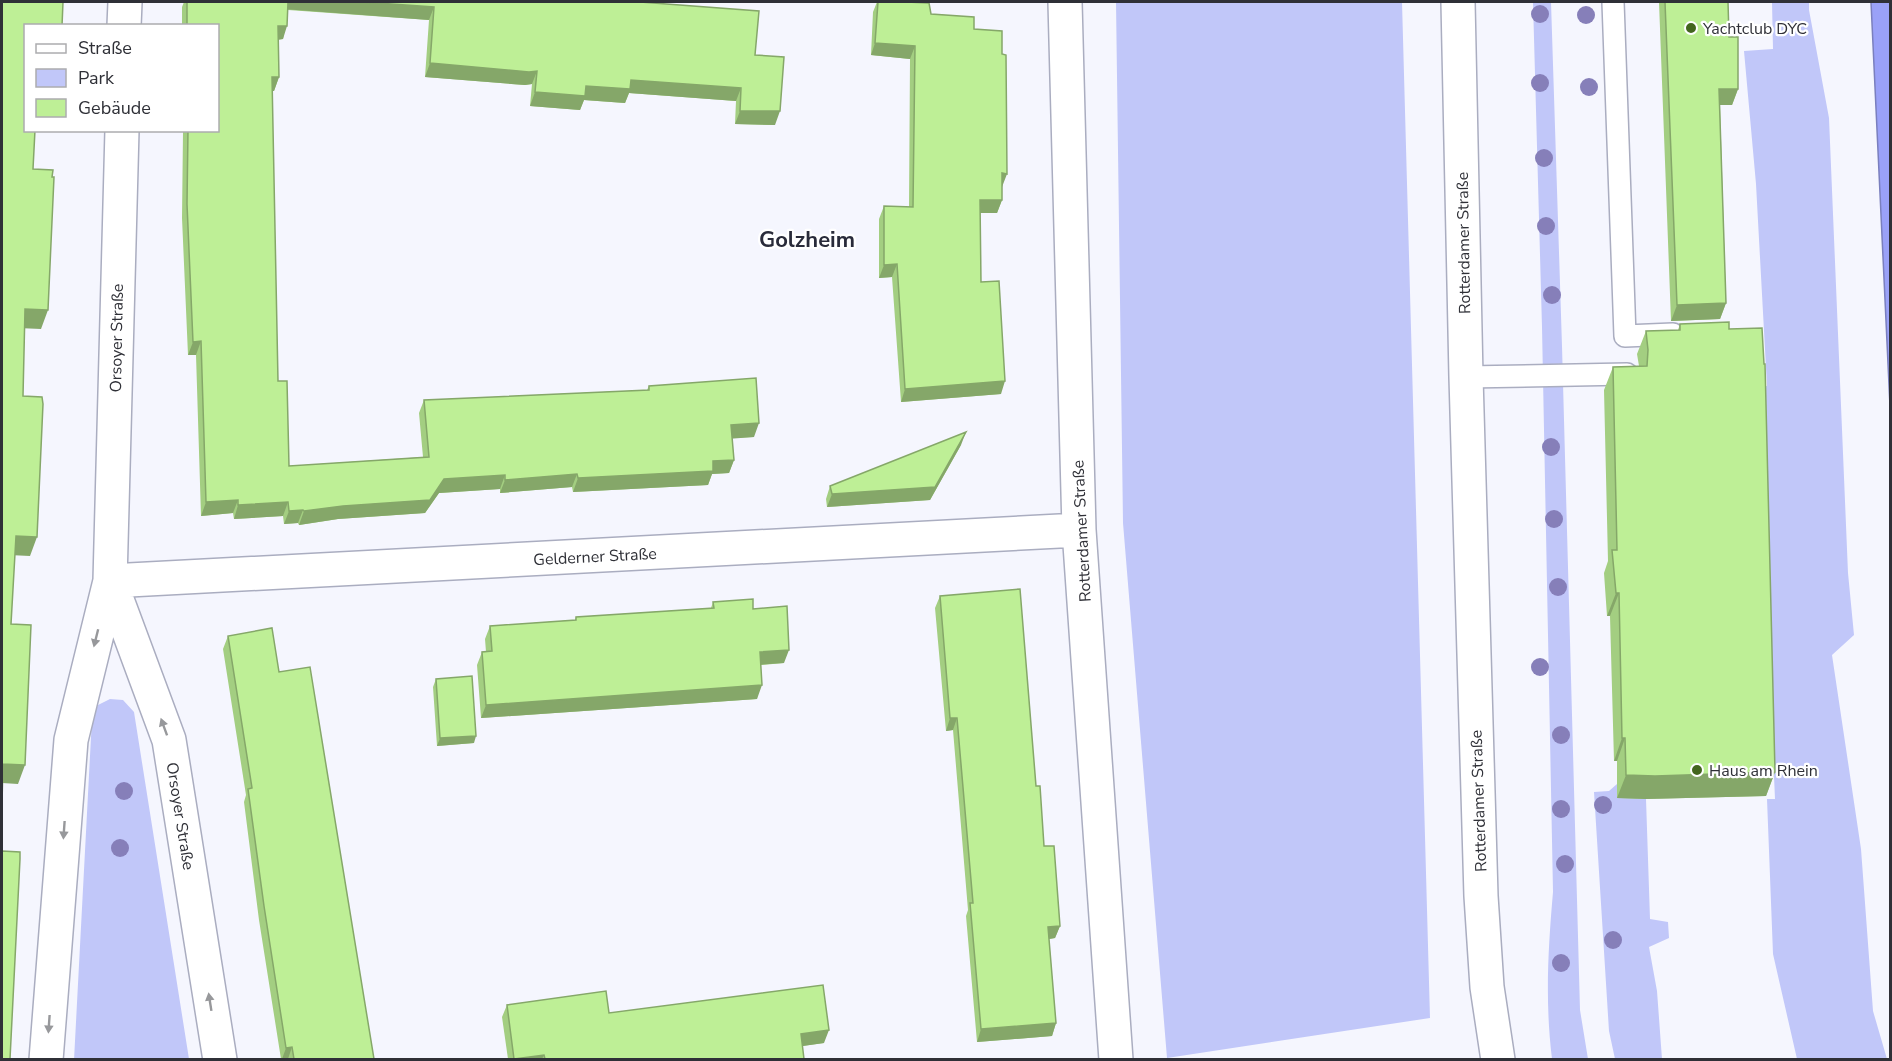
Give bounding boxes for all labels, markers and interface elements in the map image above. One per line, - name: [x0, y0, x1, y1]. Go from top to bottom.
- place label: Yachtclub DYC: [1702, 18, 1807, 40]
- marker: Yachtclub DYC: [1684, 21, 1698, 35]
- legend: [24, 24, 219, 132]
- text: Straße: [78, 36, 132, 60]
- text: Park: [78, 66, 115, 90]
- text: Gebäude: [78, 96, 151, 120]
- street label: Rotterdamer Straße: [1452, 172, 1476, 314]
- district label: Golzheim: [759, 225, 855, 255]
- street label: Orsoyer Straße: [105, 283, 129, 393]
- street label: Rotterdamer Straße: [1067, 459, 1097, 602]
- street label: Gelderner Straße: [533, 543, 657, 571]
- one-way arrow: [91, 629, 101, 647]
- one-way arrow: [158, 718, 168, 736]
- street label: Rotterdamer Straße: [1466, 730, 1492, 872]
- place label: Haus am Rhein: [1709, 760, 1818, 782]
- street label: Orsoyer Straße: [161, 761, 199, 872]
- marker: Haus am Rhein: [1690, 763, 1704, 777]
- one-way arrow: [59, 820, 69, 839]
- one-way arrow: [206, 992, 215, 1011]
- one-way arrow: [44, 1015, 53, 1034]

